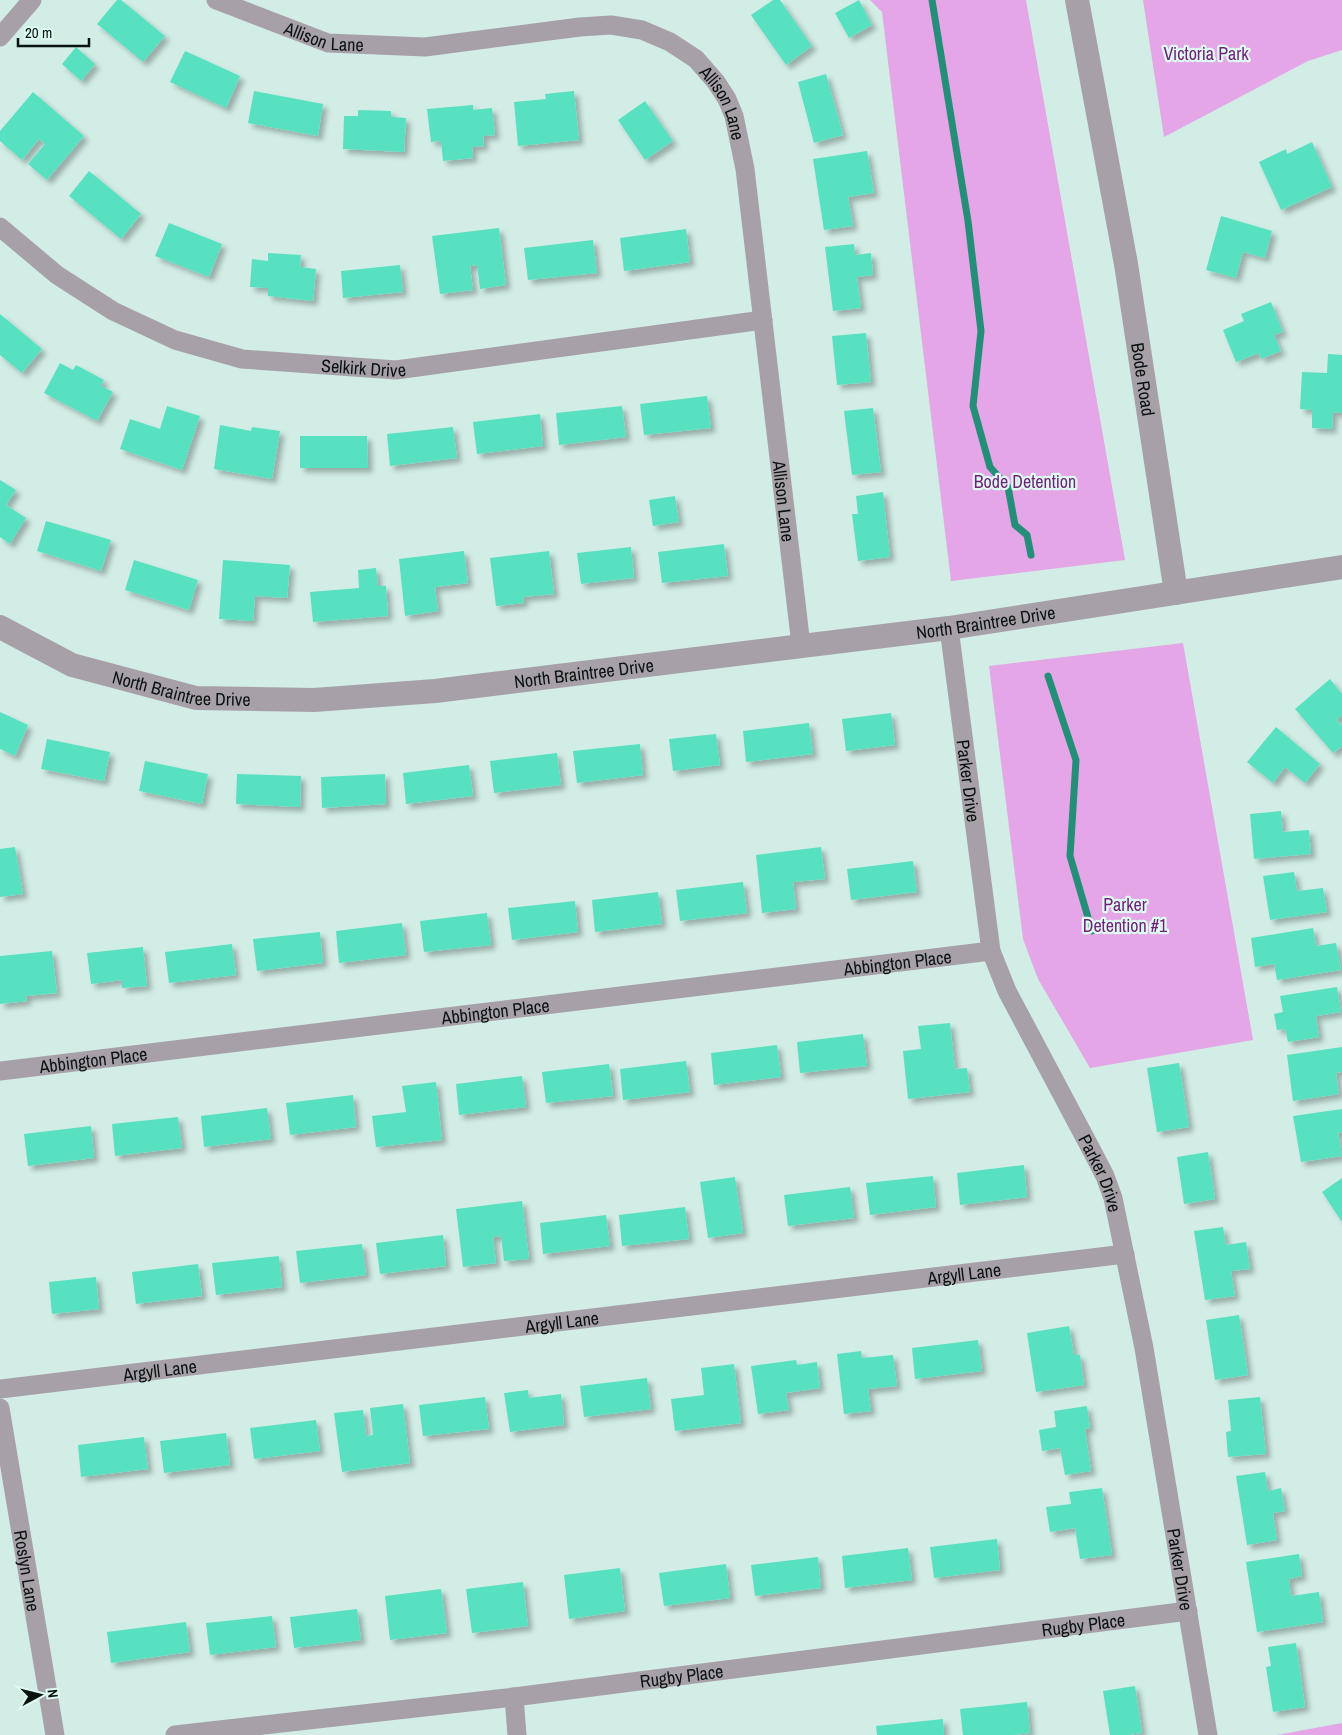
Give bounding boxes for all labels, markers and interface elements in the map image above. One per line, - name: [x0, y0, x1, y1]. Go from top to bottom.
- scale bar: [18, 15, 89, 47]
- street label: Allison Lane: [280, 15, 364, 57]
- text: 20 m: [25, 22, 52, 43]
- park label: Victoria Park: [1163, 41, 1249, 66]
- street label: Allison Lane: [694, 59, 751, 142]
- street label: Bode Road: [1126, 341, 1161, 418]
- street label: Selkirk Drive: [320, 352, 407, 383]
- street label: Allison Lane: [767, 458, 801, 543]
- park label: Bode Detention: [974, 469, 1076, 494]
- street label: North Braintree Drive: [915, 599, 1057, 644]
- street label: North Braintree Drive: [513, 652, 655, 694]
- street label: North Braintree Drive: [110, 664, 251, 711]
- street label: Parker Drive: [951, 738, 987, 823]
- park label: Parker Detention #1: [1083, 892, 1168, 938]
- street label: Abbington Place: [841, 943, 953, 981]
- street label: Abbington Place: [439, 992, 551, 1030]
- street label: Abbington Place: [37, 1041, 149, 1079]
- street label: Parker Drive: [1073, 1130, 1128, 1214]
- street label: Argyll Lane: [925, 1256, 1002, 1290]
- street label: Argyll Lane: [523, 1305, 600, 1338]
- street label: Argyll Lane: [121, 1353, 198, 1387]
- street label: Parker Drive: [1161, 1526, 1200, 1612]
- street label: Roslyn Lane: [8, 1528, 47, 1613]
- street label: Rugby Place: [1040, 1607, 1126, 1642]
- street label: Rugby Place: [638, 1658, 725, 1693]
- north arrow: [15, 1670, 65, 1720]
- text: N: [43, 1688, 62, 1699]

